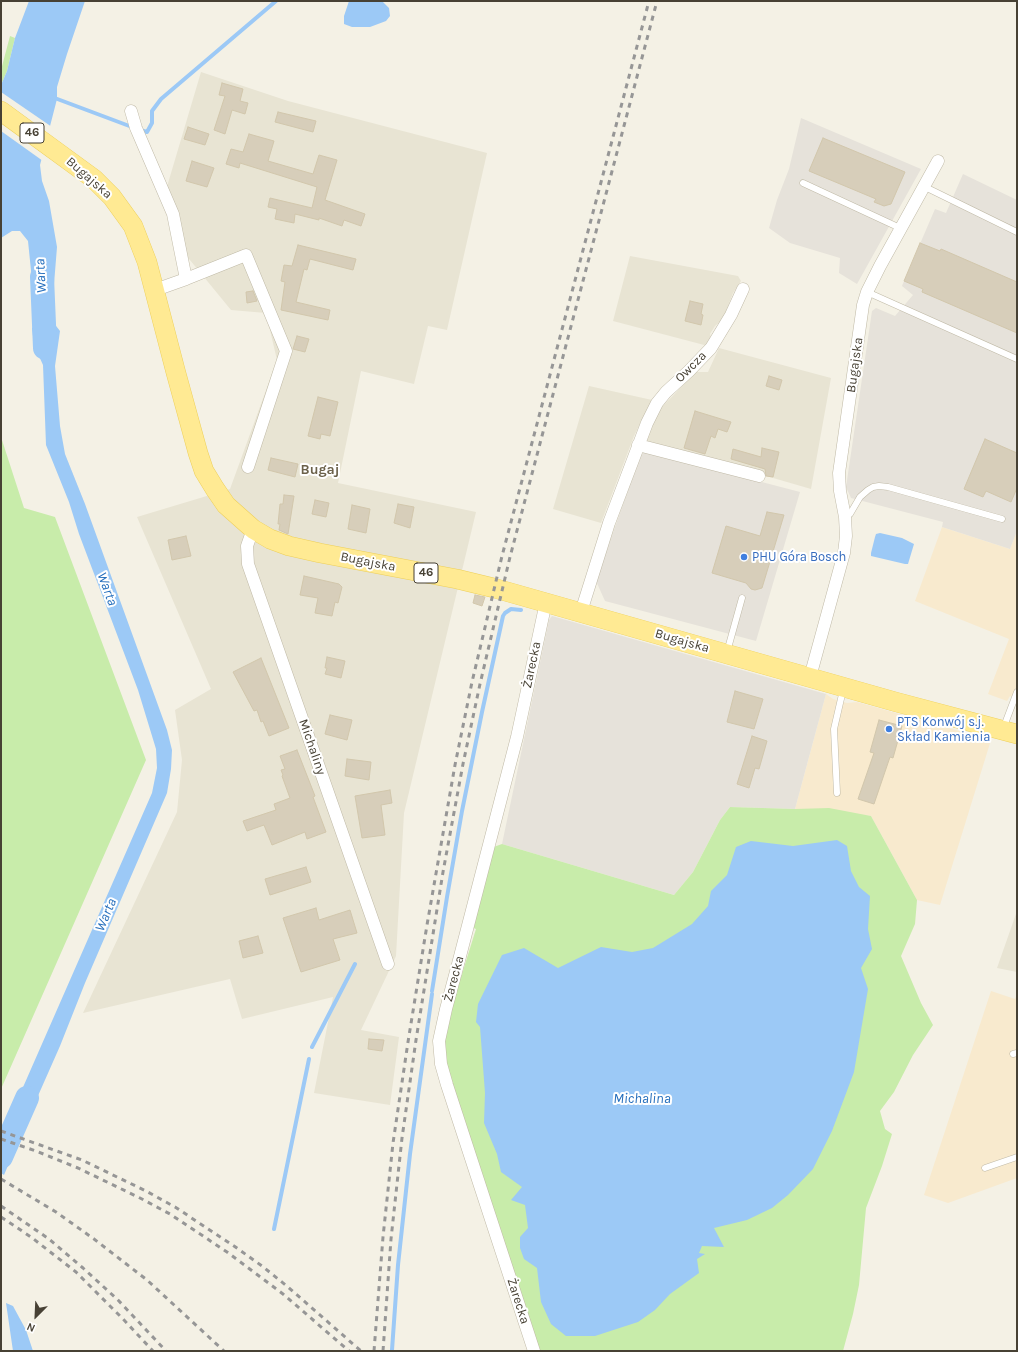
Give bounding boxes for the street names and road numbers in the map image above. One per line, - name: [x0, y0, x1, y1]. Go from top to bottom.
- road number: 46: [20, 123, 44, 143]
- street label: Bugajska: [63, 154, 115, 202]
- street label: Bugajska: [843, 336, 867, 394]
- street label: Owcza: [672, 348, 710, 386]
- street label: Bugajska: [339, 549, 397, 575]
- road number: 46: [414, 563, 438, 583]
- street label: Bugajska: [653, 626, 711, 656]
- street label: Żarecka: [519, 640, 545, 690]
- street label: Michaliny: [295, 717, 329, 777]
- street label: Żarecka: [440, 954, 468, 1004]
- street label: Żarecka: [503, 1276, 533, 1326]

